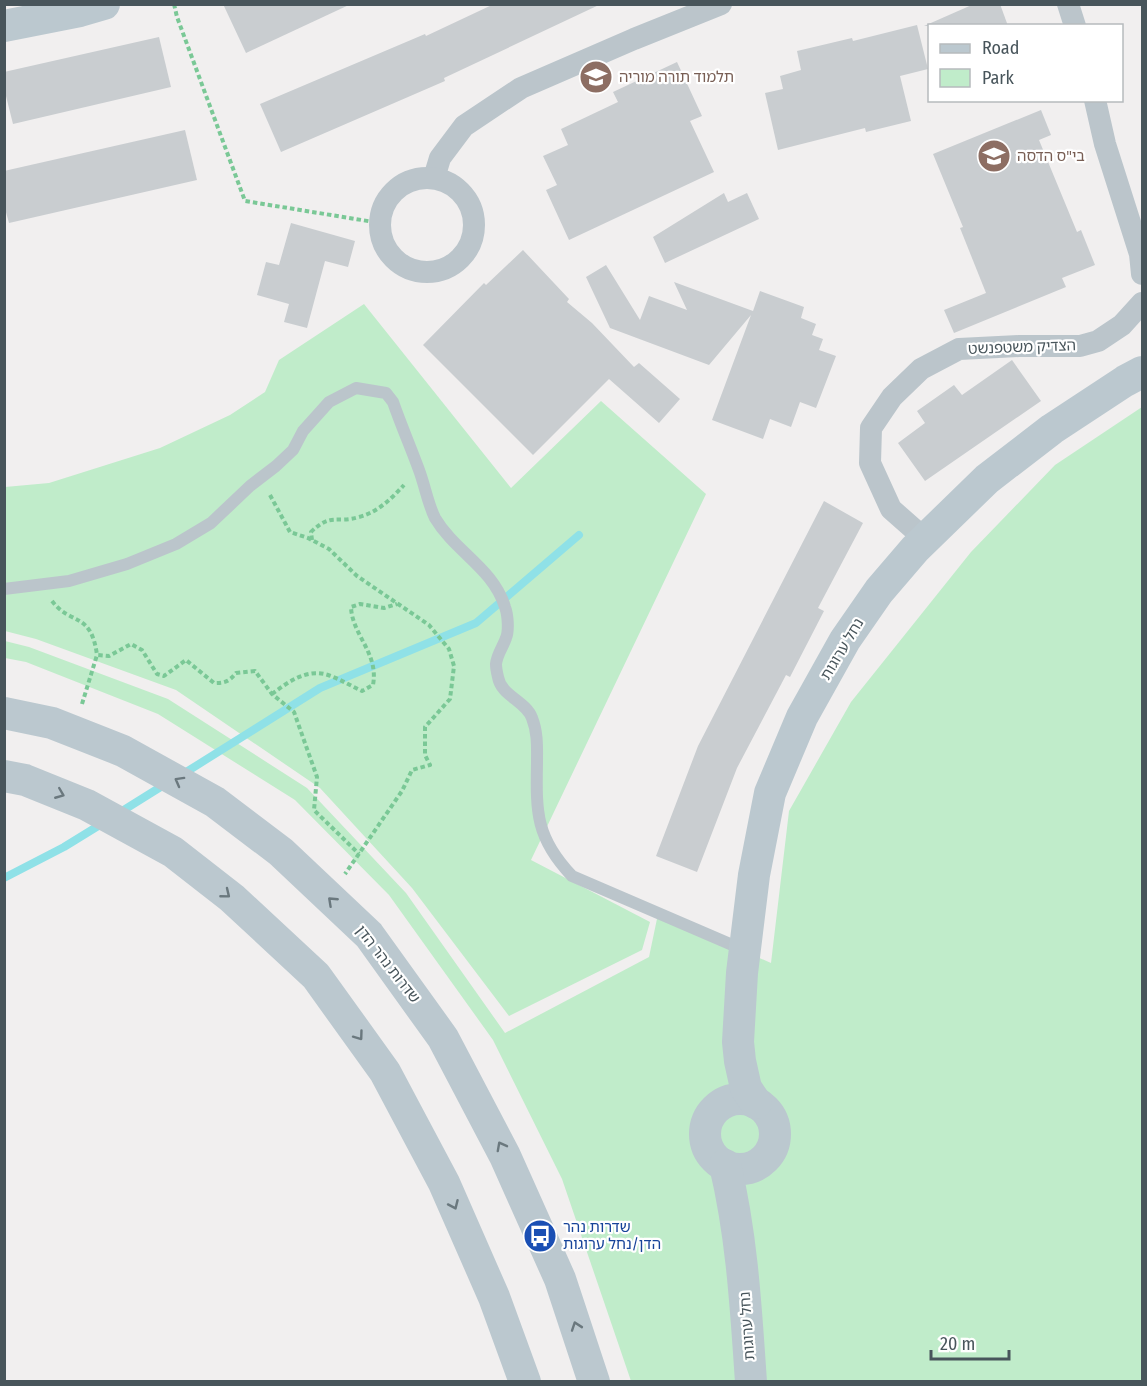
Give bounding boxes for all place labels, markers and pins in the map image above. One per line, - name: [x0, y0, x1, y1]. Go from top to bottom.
- school or university icon: תלמוד תורה מוריה: [578, 59, 614, 95]
- place label: תלמוד תורה מוריה: [619, 68, 734, 86]
- school or university icon: בי"ס הדסה: [976, 138, 1012, 174]
- place label: בי"ס הדסה: [1017, 147, 1085, 165]
- bus stop icon: שדרות נהר הדן/נחל ערוגות: [522, 1218, 558, 1254]
- place label: שדרות נהר הדן/נחל ערוגות: [563, 1218, 661, 1253]

